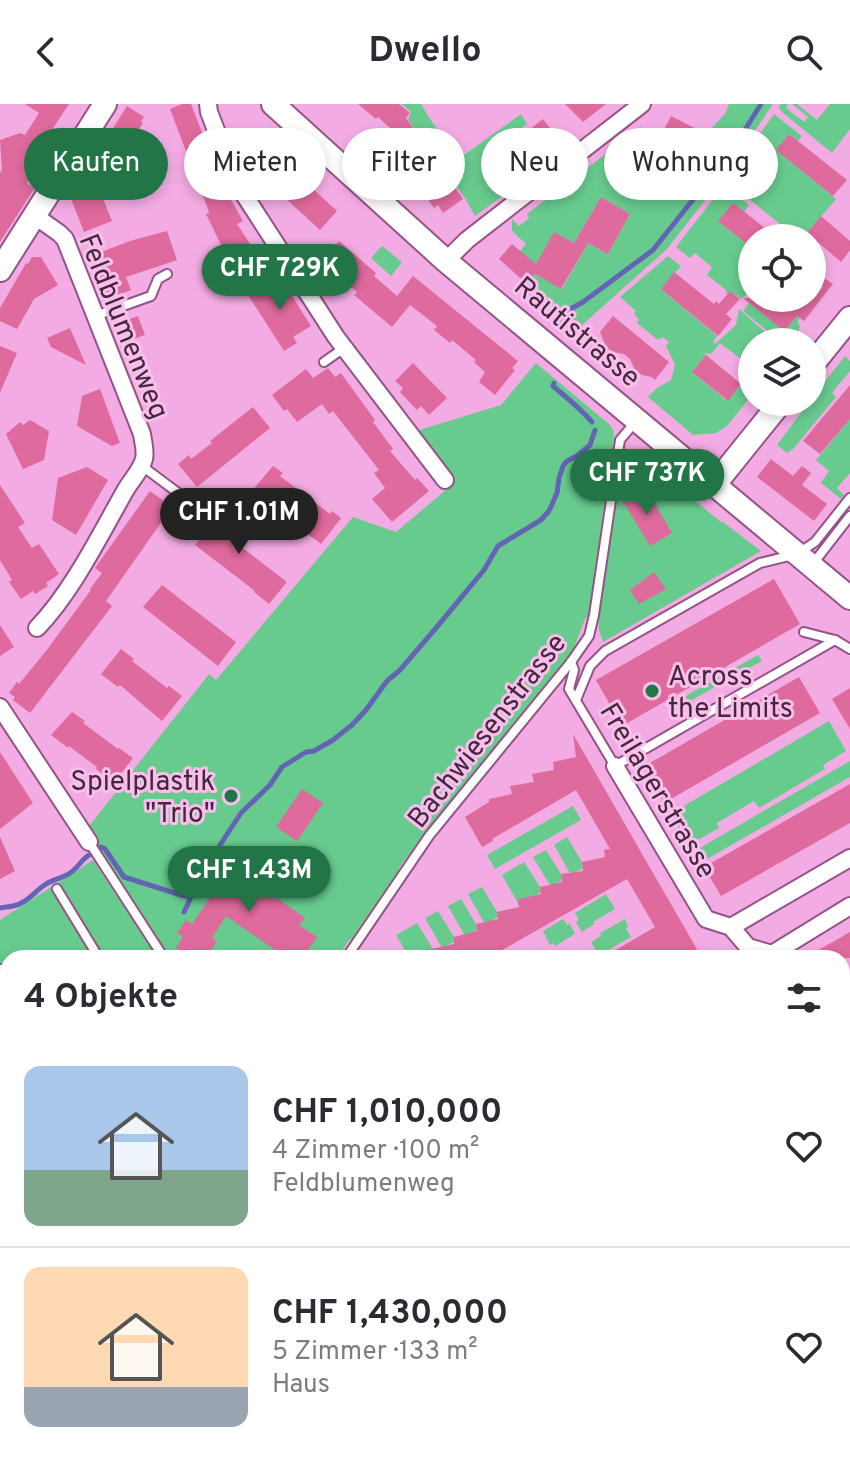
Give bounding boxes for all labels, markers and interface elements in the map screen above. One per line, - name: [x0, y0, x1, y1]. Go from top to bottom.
- text: Dwello: [368, 29, 482, 75]
- icon: back: [24, 30, 68, 74]
- icon: search: [782, 30, 826, 74]
- chip: Kaufen: [24, 128, 168, 200]
- chip: Mieten: [184, 128, 326, 200]
- chip: Filter: [342, 128, 465, 200]
- chip: Neu: [481, 128, 588, 200]
- chip: Wohnung: [604, 128, 778, 200]
- map controls: [738, 224, 826, 416]
- button: locate: [738, 224, 826, 312]
- street label: Feldblumenweg: [69, 229, 176, 425]
- pin: CHF 729K: [197, 244, 363, 312]
- text: CHF 729K: [220, 253, 340, 286]
- street label: Rautistrasse: [505, 270, 647, 397]
- button: layers: [738, 328, 826, 416]
- pin: CHF 737K: [564, 449, 730, 517]
- text: CHF 737K: [588, 458, 706, 491]
- pin: CHF 1.01M: [147, 488, 331, 556]
- text: CHF 1.01M: [178, 497, 300, 530]
- street label: Bachwiesenstrasse: [401, 627, 576, 837]
- place label: Across the Limits: [668, 660, 793, 728]
- marker: Across the Limits: [643, 682, 661, 700]
- street label: Freilagerstrasse: [590, 697, 723, 886]
- place label: Spielplastik "Trio": [70, 765, 215, 833]
- marker: Spielplastik "Trio": [222, 787, 240, 805]
- pin: CHF 1.43M: [157, 846, 341, 914]
- text: CHF 1.43M: [186, 855, 312, 888]
- icon: filters: [782, 976, 826, 1020]
- text: 4 Objekte: [24, 977, 178, 1020]
- text: CHF 1,010,000: [272, 1092, 502, 1135]
- icon: home: [88, 1098, 184, 1194]
- icon: heart: [782, 1124, 826, 1168]
- text: 4 Zimmer · 100 m²: [272, 1135, 480, 1168]
- text: Feldblumenweg: [272, 1168, 455, 1201]
- text: CHF 1,430,000: [272, 1293, 508, 1336]
- icon: home: [88, 1299, 184, 1395]
- icon: heart: [782, 1325, 826, 1369]
- text: 5 Zimmer · 133 m²: [272, 1336, 478, 1369]
- text: Haus: [272, 1369, 330, 1402]

